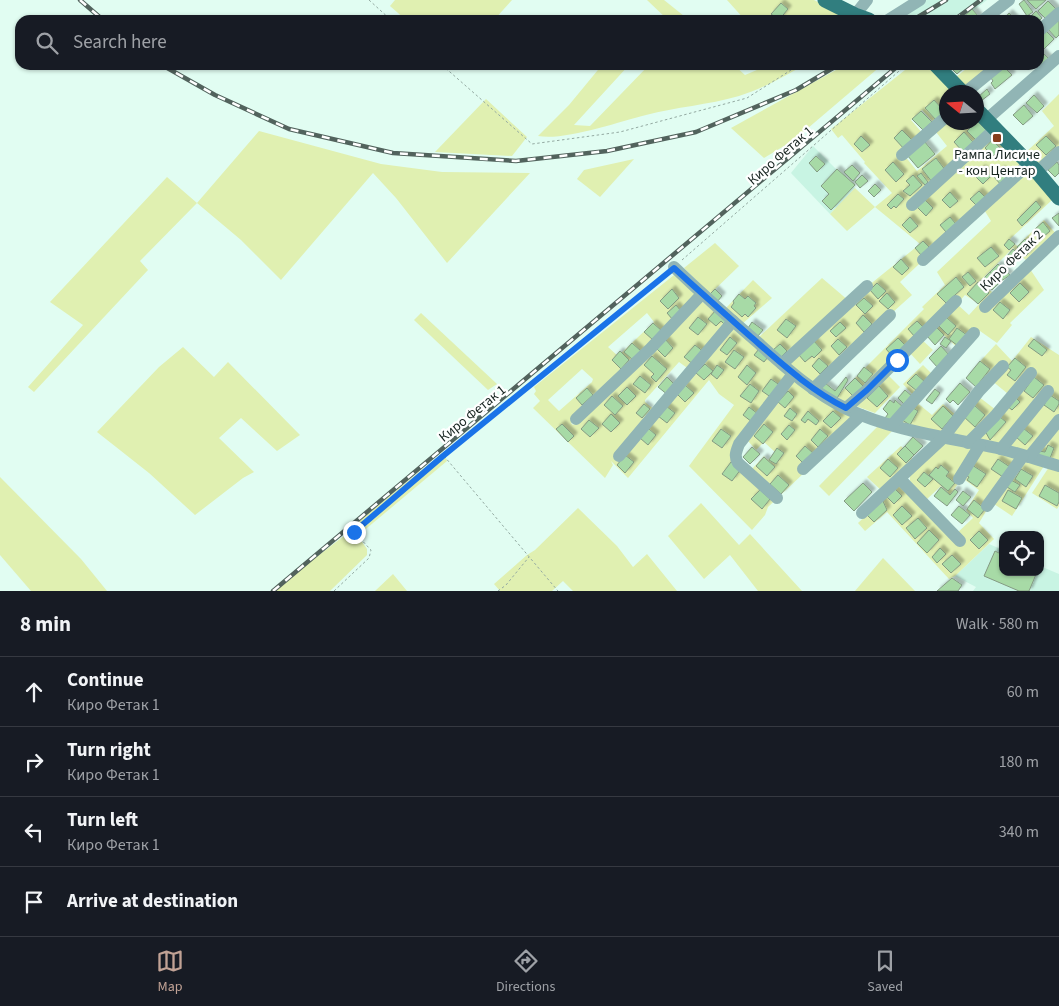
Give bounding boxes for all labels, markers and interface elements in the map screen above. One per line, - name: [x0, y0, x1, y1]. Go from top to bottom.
- search box: [15, 15, 1044, 70]
- icon: search: [33, 29, 61, 57]
- text: Search here: [73, 29, 167, 56]
- north arrow: [939, 85, 984, 130]
- street label: Киро Фетак 1: [743, 122, 818, 190]
- marker: Рампа Лисиче - кон Центар: [991, 132, 1003, 144]
- place label: Рампа Лисиче - кон Центар: [954, 145, 1040, 181]
- street label: Киро Фетак 2: [976, 225, 1048, 296]
- route start: [886, 349, 909, 372]
- street label: Киро Фетак 1: [435, 380, 510, 447]
- route end: [343, 521, 366, 544]
- map controls: [999, 531, 1044, 576]
- button: locate: [999, 531, 1044, 576]
- text: 8 min: [20, 609, 71, 639]
- text: Walk · 580 m: [956, 613, 1039, 635]
- text: Continue: [67, 667, 144, 694]
- icon: ahead: [20, 678, 48, 706]
- text: 60 m: [1007, 681, 1039, 703]
- text: Киро Фетак 1: [67, 694, 160, 716]
- text: Turn right: [67, 737, 151, 764]
- icon: right: [20, 748, 48, 776]
- text: 180 m: [999, 751, 1039, 773]
- text: Киро Фетак 1: [67, 764, 160, 786]
- text: Turn left: [67, 807, 138, 834]
- icon: left: [20, 818, 48, 846]
- text: 340 m: [999, 821, 1039, 843]
- text: Киро Фетак 1: [67, 834, 160, 856]
- icon: arrive: [20, 888, 48, 916]
- text: Arrive at destination: [67, 888, 238, 915]
- tab: Map: [156, 947, 184, 997]
- tab: Directions: [496, 947, 555, 997]
- tab: Saved: [867, 947, 903, 997]

